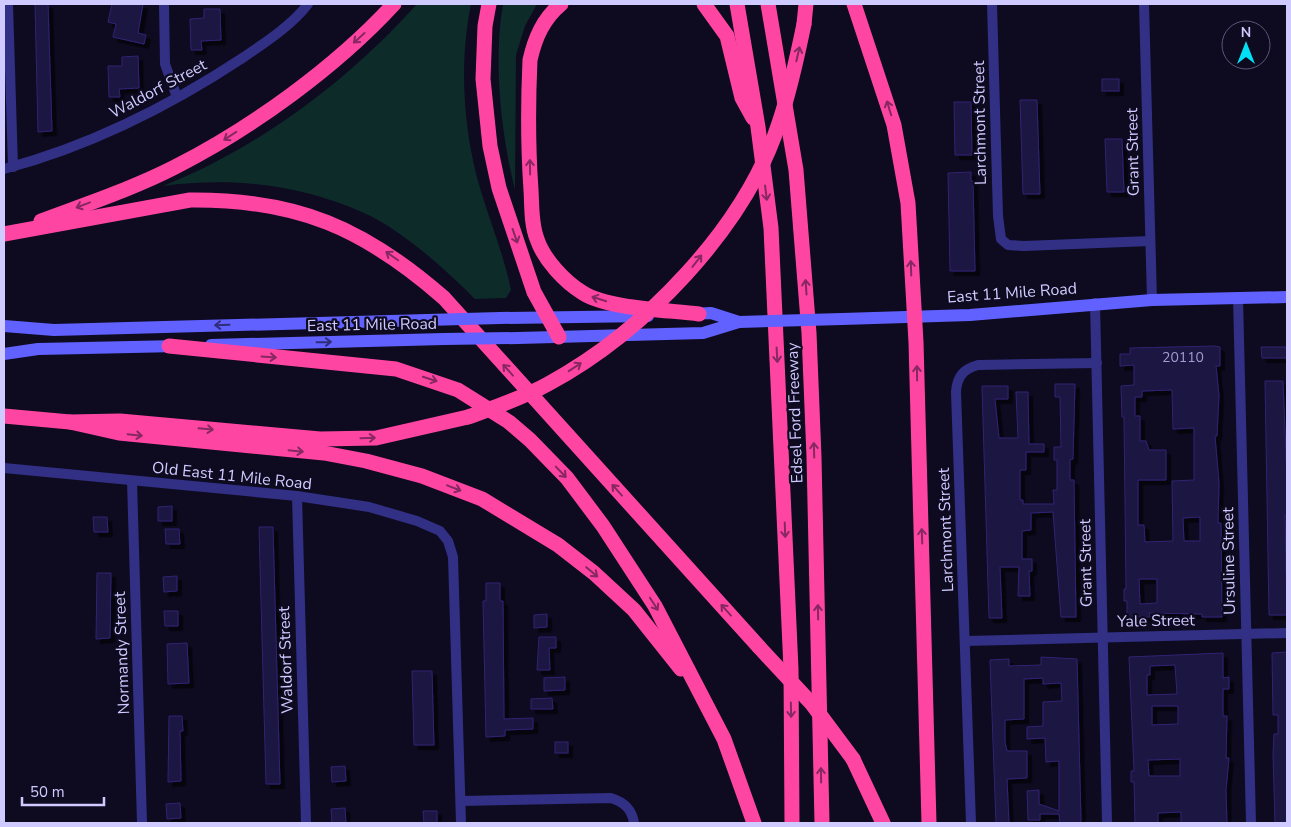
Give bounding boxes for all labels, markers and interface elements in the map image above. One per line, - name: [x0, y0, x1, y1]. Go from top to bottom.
- north arrow: [1221, 20, 1271, 70]
- text: N: [1241, 23, 1251, 42]
- one-way arrow: [352, 32, 365, 44]
- one-way arrow: [794, 47, 803, 63]
- street label: Waldorf Street: [105, 54, 211, 124]
- street label: Larchmont Street: [968, 60, 992, 185]
- one-way arrow: [884, 100, 894, 116]
- street label: Grant Street: [1121, 107, 1145, 196]
- one-way arrow: [223, 131, 237, 141]
- one-way arrow: [525, 159, 535, 176]
- one-way arrow: [761, 185, 771, 201]
- one-way arrow: [76, 201, 91, 210]
- one-way arrow: [511, 227, 520, 243]
- one-way arrow: [386, 251, 400, 261]
- one-way arrow: [692, 254, 702, 268]
- one-way arrow: [907, 260, 916, 276]
- street label: East 11 Mile Road: [946, 277, 1078, 309]
- one-way arrow: [802, 280, 811, 296]
- one-way arrow: [592, 294, 608, 303]
- street label: East 11 Mile Road: [307, 313, 437, 337]
- one-way arrow: [214, 320, 230, 330]
- one-way arrow: [316, 337, 332, 347]
- street label: Edsel Ford Freeway: [782, 341, 808, 484]
- one-way arrow: [772, 347, 781, 363]
- house number: 20110: [1162, 348, 1204, 367]
- one-way arrow: [261, 352, 277, 362]
- one-way arrow: [568, 362, 582, 372]
- one-way arrow: [502, 363, 514, 376]
- one-way arrow: [912, 366, 922, 382]
- one-way arrow: [421, 374, 437, 384]
- one-way arrow: [198, 424, 214, 433]
- one-way arrow: [126, 430, 142, 440]
- one-way arrow: [360, 433, 376, 442]
- one-way arrow: [810, 442, 819, 458]
- one-way arrow: [288, 446, 304, 456]
- street label: Old East 11 Mile Road: [151, 457, 313, 495]
- one-way arrow: [555, 465, 567, 478]
- street label: Larchmont Street: [933, 467, 959, 593]
- one-way arrow: [446, 484, 461, 493]
- one-way arrow: [611, 484, 623, 497]
- street label: Ursuline Street: [1217, 507, 1241, 615]
- street label: Grant Street: [1074, 518, 1098, 607]
- one-way arrow: [780, 522, 790, 538]
- one-way arrow: [917, 528, 926, 544]
- one-way arrow: [585, 566, 598, 577]
- street label: Normandy Street: [109, 591, 135, 715]
- one-way arrow: [649, 597, 659, 611]
- one-way arrow: [720, 604, 732, 617]
- one-way arrow: [814, 604, 823, 620]
- street label: Waldorf Street: [273, 606, 299, 714]
- street label: Yale Street: [1116, 609, 1195, 633]
- one-way arrow: [786, 702, 796, 718]
- one-way arrow: [816, 767, 826, 783]
- scale bar: [22, 774, 105, 806]
- text: 50 m: [30, 782, 65, 802]

